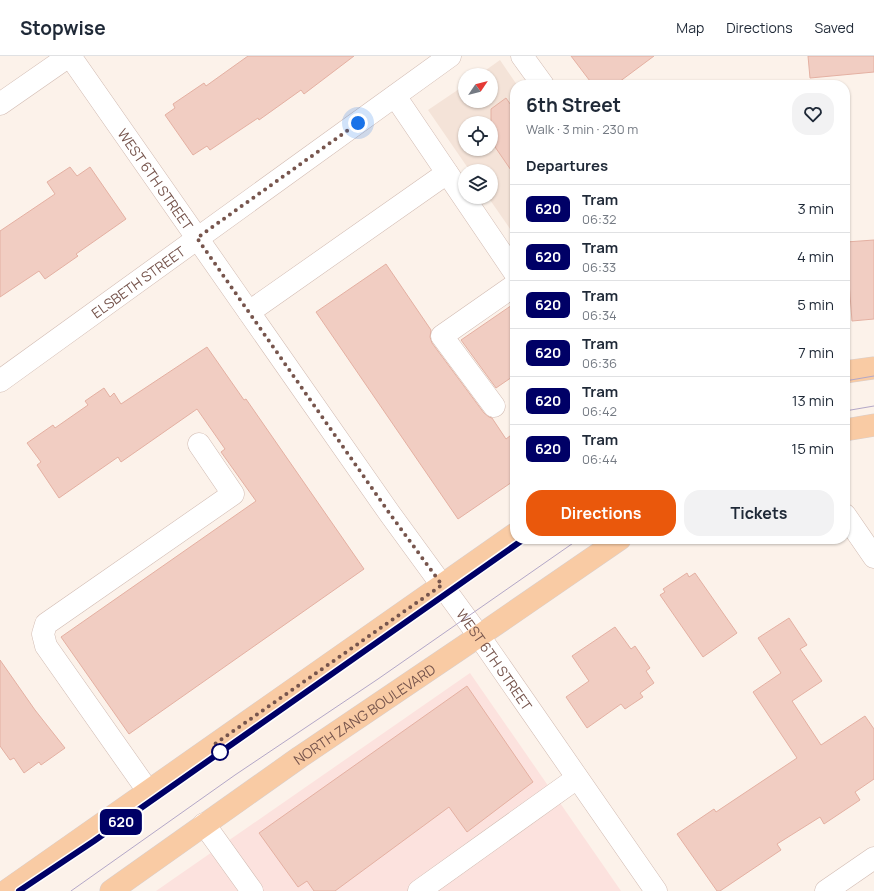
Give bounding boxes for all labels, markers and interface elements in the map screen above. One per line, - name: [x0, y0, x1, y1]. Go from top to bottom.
- text: Stopwise: [20, 15, 106, 41]
- text: Map: [676, 18, 704, 37]
- text: Directions: [726, 18, 793, 37]
- text: Saved: [815, 18, 854, 37]
- north arrow: [458, 68, 498, 108]
- map controls: [458, 68, 498, 204]
- text: 6th Street: [526, 92, 621, 118]
- button: heart: [792, 93, 834, 135]
- your location: [348, 113, 368, 133]
- button: locate: [458, 116, 498, 156]
- text: Walk · 3 min · 230 m: [526, 120, 638, 138]
- street label: WEST 6TH STREET: [114, 124, 198, 234]
- text: Departures: [526, 155, 608, 176]
- button: layers: [458, 164, 498, 204]
- text: Tram: [582, 189, 618, 210]
- text: 3 min: [798, 198, 834, 219]
- text: 620: [535, 199, 561, 218]
- text: 06:32: [582, 210, 616, 228]
- text: Tram: [582, 237, 618, 258]
- street label: ELSBETH STREET: [87, 241, 189, 322]
- text: 4 min: [797, 246, 834, 267]
- text: 620: [535, 247, 561, 266]
- text: 06:33: [582, 258, 616, 276]
- text: Tram: [582, 285, 618, 306]
- text: 5 min: [797, 294, 834, 315]
- text: 620: [535, 295, 561, 314]
- text: 06:34: [582, 306, 617, 324]
- text: Tram: [582, 333, 618, 354]
- text: 7 min: [798, 342, 834, 363]
- text: 620: [535, 343, 561, 362]
- text: 06:36: [582, 354, 617, 372]
- text: Tram: [582, 381, 618, 402]
- text: 13 min: [792, 390, 834, 411]
- text: 620: [535, 391, 561, 410]
- text: 06:42: [582, 402, 617, 420]
- text: Tram: [582, 429, 618, 450]
- text: 15 min: [791, 438, 834, 459]
- text: 620: [535, 439, 561, 458]
- text: 06:44: [582, 450, 617, 468]
- button: Directions: [526, 490, 676, 536]
- button: Tickets: [684, 490, 834, 536]
- street label: WEST 6TH STREET: [453, 605, 537, 714]
- street label: NORTH ZANG BOULEVARD: [289, 659, 439, 768]
- unlabelled marker: [211, 743, 229, 761]
- line badge: 620: [98, 809, 144, 835]
- text: 620: [108, 812, 134, 831]

